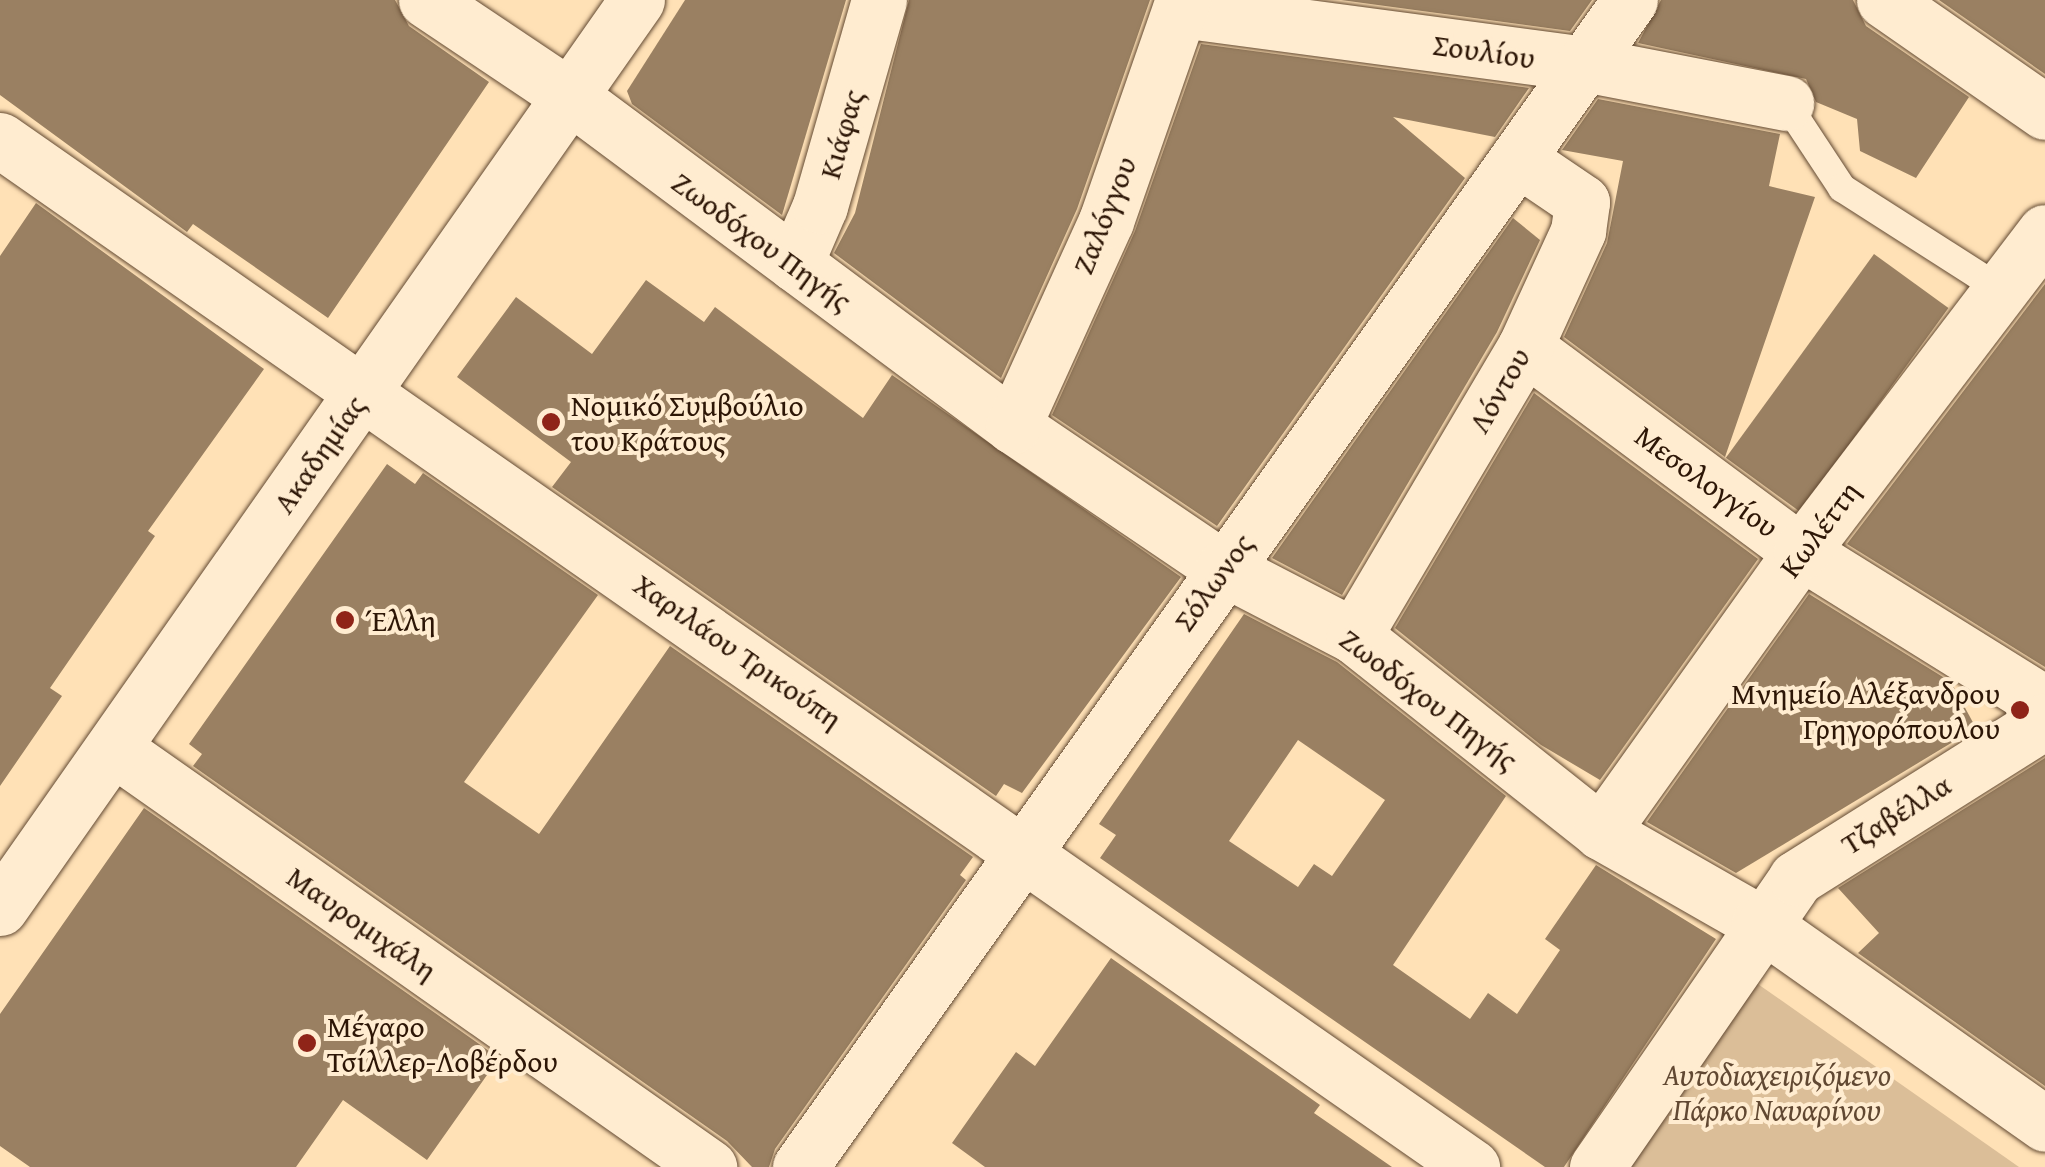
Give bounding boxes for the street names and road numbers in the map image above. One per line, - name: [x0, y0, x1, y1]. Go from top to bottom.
- street label: Σουλίου: [1431, 26, 1537, 76]
- street label: Κιάφας: [811, 85, 871, 183]
- street label: Ζαλόγγου: [1064, 151, 1144, 279]
- street label: Ζωοδόχου Πηγής: [665, 164, 859, 318]
- street label: Λόντου: [1460, 341, 1538, 439]
- street label: Ακαδημίας: [265, 388, 373, 520]
- street label: Μεσολογγίου: [1629, 417, 1785, 545]
- street label: Κωλέττη: [1771, 474, 1867, 584]
- street label: Σόλωνος: [1166, 526, 1260, 638]
- street label: Χαριλάου Τρικούπη: [627, 566, 849, 736]
- street label: Ζωοδόχου Πηγής: [1333, 621, 1525, 777]
- street label: Τζαβέλλα: [1834, 766, 1958, 862]
- street label: Μαυρομιχάλη: [280, 858, 444, 988]

